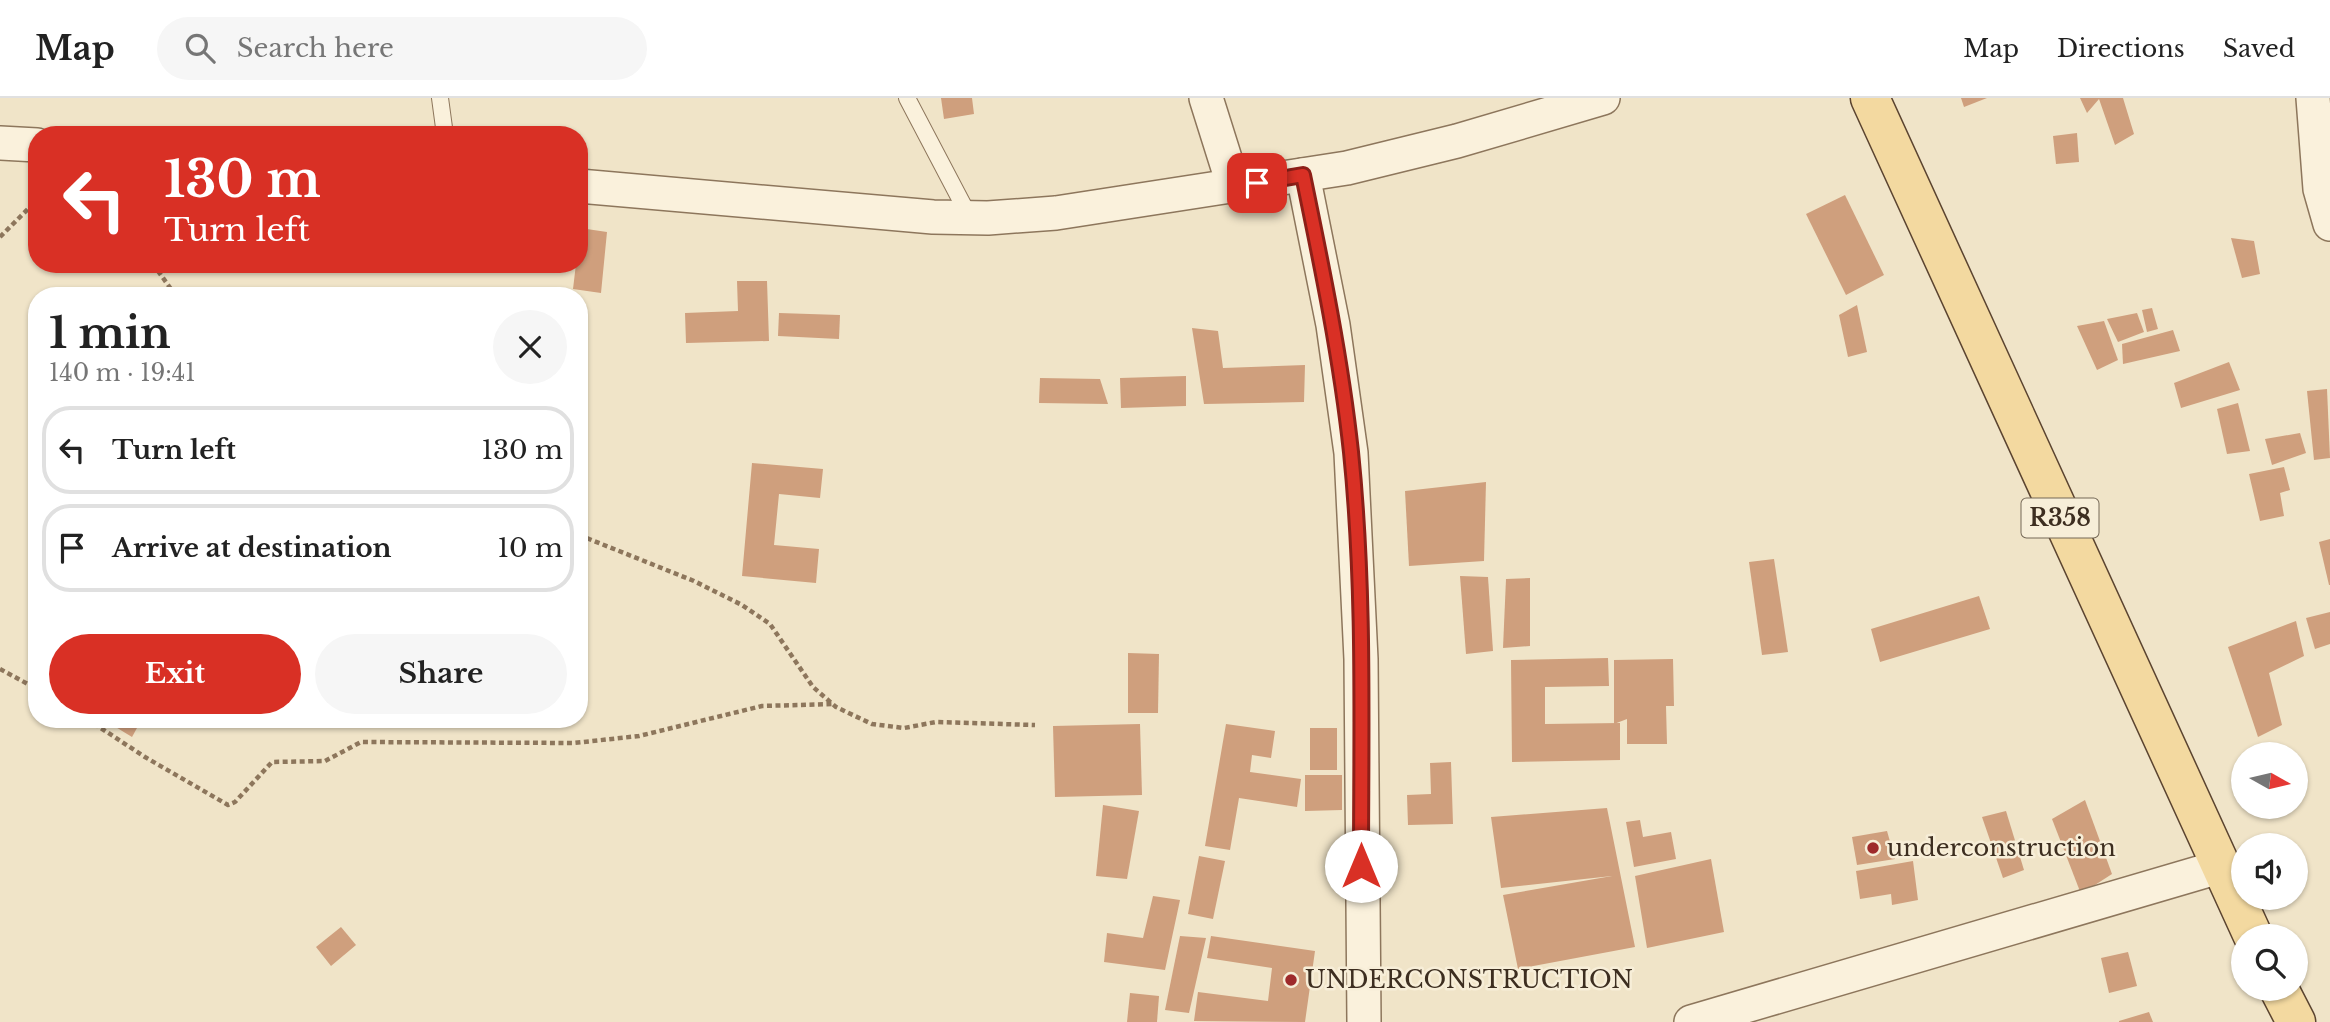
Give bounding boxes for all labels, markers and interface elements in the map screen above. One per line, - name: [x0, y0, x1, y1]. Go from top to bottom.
- search box: [157, 17, 647, 80]
- text: Map: [35, 28, 115, 69]
- icon: search: [181, 29, 219, 67]
- text: Search here: [237, 32, 394, 64]
- text: Map: [1963, 34, 2019, 63]
- text: Directions: [2057, 34, 2185, 63]
- text: Saved: [2223, 34, 2295, 63]
- text: 130 m: [164, 149, 321, 210]
- pin: [1227, 153, 1287, 213]
- icon: left: [49, 154, 140, 245]
- icon: arrive: [1238, 164, 1276, 202]
- text: Turn left: [164, 210, 310, 250]
- text: 1 min: [49, 307, 171, 359]
- button: close: [493, 310, 567, 384]
- text: 140 m · 19:41: [49, 359, 196, 387]
- icon: left: [53, 431, 91, 469]
- text: Turn left: [112, 434, 236, 466]
- text: 130 m: [481, 434, 563, 466]
- road number: R358: [2022, 498, 2098, 538]
- icon: arrive: [53, 529, 91, 567]
- text: Arrive at destination: [112, 532, 392, 564]
- text: 10 m: [497, 532, 563, 564]
- button: Exit: [49, 634, 301, 714]
- button: Share: [315, 634, 567, 714]
- north arrow: [2231, 742, 2308, 819]
- map controls: [2231, 742, 2308, 1001]
- position arrow: [1324, 829, 1398, 903]
- place label: underconstruction: [1887, 833, 2116, 862]
- button: sound: [2231, 833, 2308, 910]
- marker: underconstruction: [1865, 840, 1881, 856]
- button: search: [2231, 924, 2308, 1001]
- place label: UNDERCONSTRUCTION: [1305, 965, 1633, 994]
- marker: UNDERCONSTRUCTION: [1283, 972, 1299, 988]

